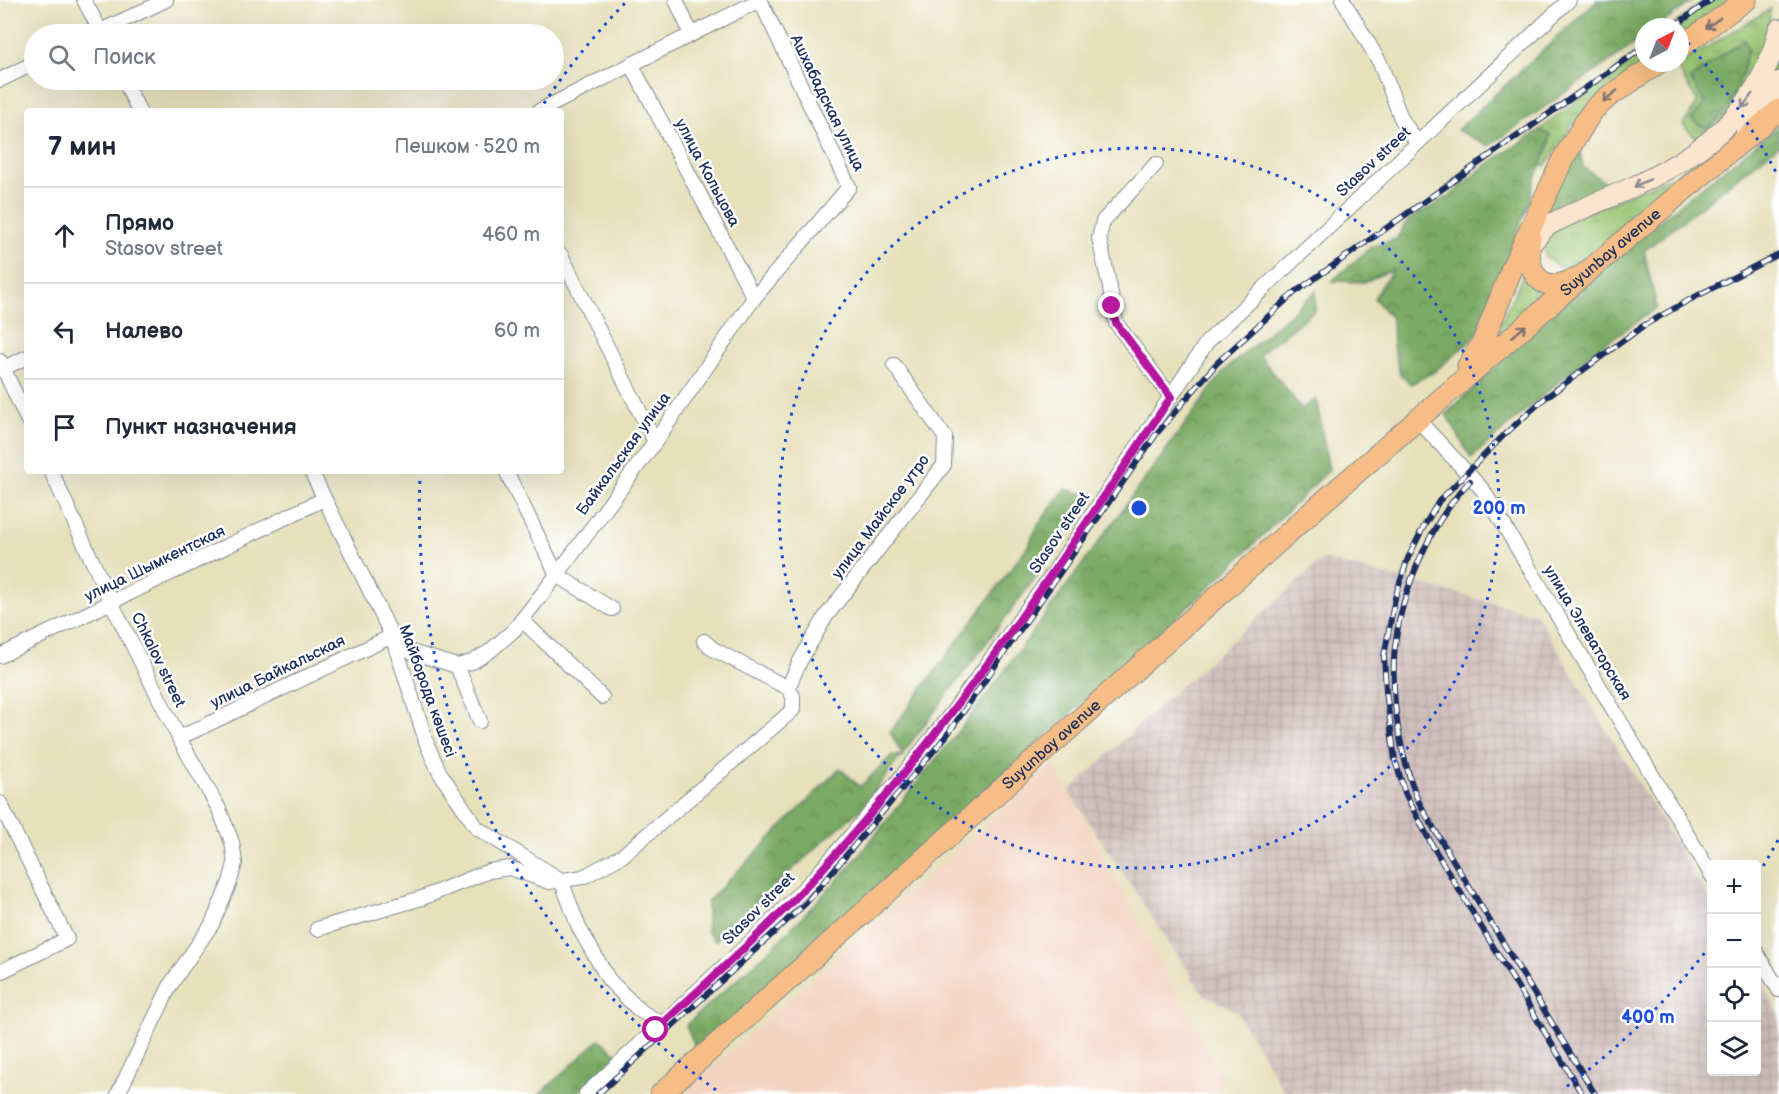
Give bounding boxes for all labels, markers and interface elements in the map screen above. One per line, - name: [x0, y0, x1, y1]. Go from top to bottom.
- one-way arrow: [1705, 17, 1721, 30]
- north arrow: [1635, 18, 1689, 72]
- search box: [24, 24, 564, 90]
- street label: Ашхабадская улица: [785, 31, 869, 175]
- icon: search: [45, 41, 78, 74]
- text: Поиск: [93, 44, 156, 71]
- one-way arrow: [1602, 90, 1618, 103]
- one-way arrow: [1741, 93, 1753, 109]
- street label: улица Кольцова: [671, 116, 744, 231]
- street label: Stasov street: [1333, 123, 1415, 201]
- text: 7 мин: [48, 132, 116, 163]
- text: Пешком · 520 m: [395, 135, 540, 159]
- one-way arrow: [1634, 177, 1652, 189]
- street label: Suyunbay avenue: [1556, 204, 1665, 300]
- text: Прямо: [105, 210, 174, 237]
- icon: ahead: [48, 219, 81, 252]
- text: 460 m: [482, 223, 540, 247]
- text: Stasov street: [105, 237, 223, 261]
- route end: [1098, 292, 1124, 318]
- icon: left: [48, 315, 81, 348]
- text: Налево: [105, 318, 183, 345]
- text: 60 m: [494, 319, 540, 343]
- one-way arrow: [1511, 324, 1527, 337]
- street label: Байкальская улица: [573, 388, 675, 519]
- icon: arrive: [48, 411, 81, 444]
- text: Пункт назначения: [105, 414, 297, 441]
- street label: улица Майское утро: [828, 451, 934, 583]
- street label: Stasov street: [1026, 489, 1094, 577]
- centre of rings: [1129, 498, 1149, 518]
- text: 200 m: [1472, 498, 1526, 519]
- street label: улица Шымкентская: [82, 522, 229, 606]
- street label: улица Элеваторская: [1539, 562, 1635, 704]
- street label: Chkalov street: [127, 609, 189, 711]
- street label: Майборода көшесі: [394, 622, 460, 760]
- street label: улица Байкальская: [208, 631, 349, 713]
- street label: Suyunbay avenue: [998, 695, 1105, 794]
- map controls: [1707, 860, 1761, 1076]
- button: +: [1707, 860, 1761, 914]
- street label: Stasov street: [719, 869, 799, 949]
- button: −: [1707, 914, 1761, 968]
- button: locate: [1707, 968, 1761, 1022]
- text: 400 m: [1621, 1007, 1675, 1028]
- route start: [642, 1016, 668, 1042]
- button: layers: [1707, 1022, 1761, 1076]

